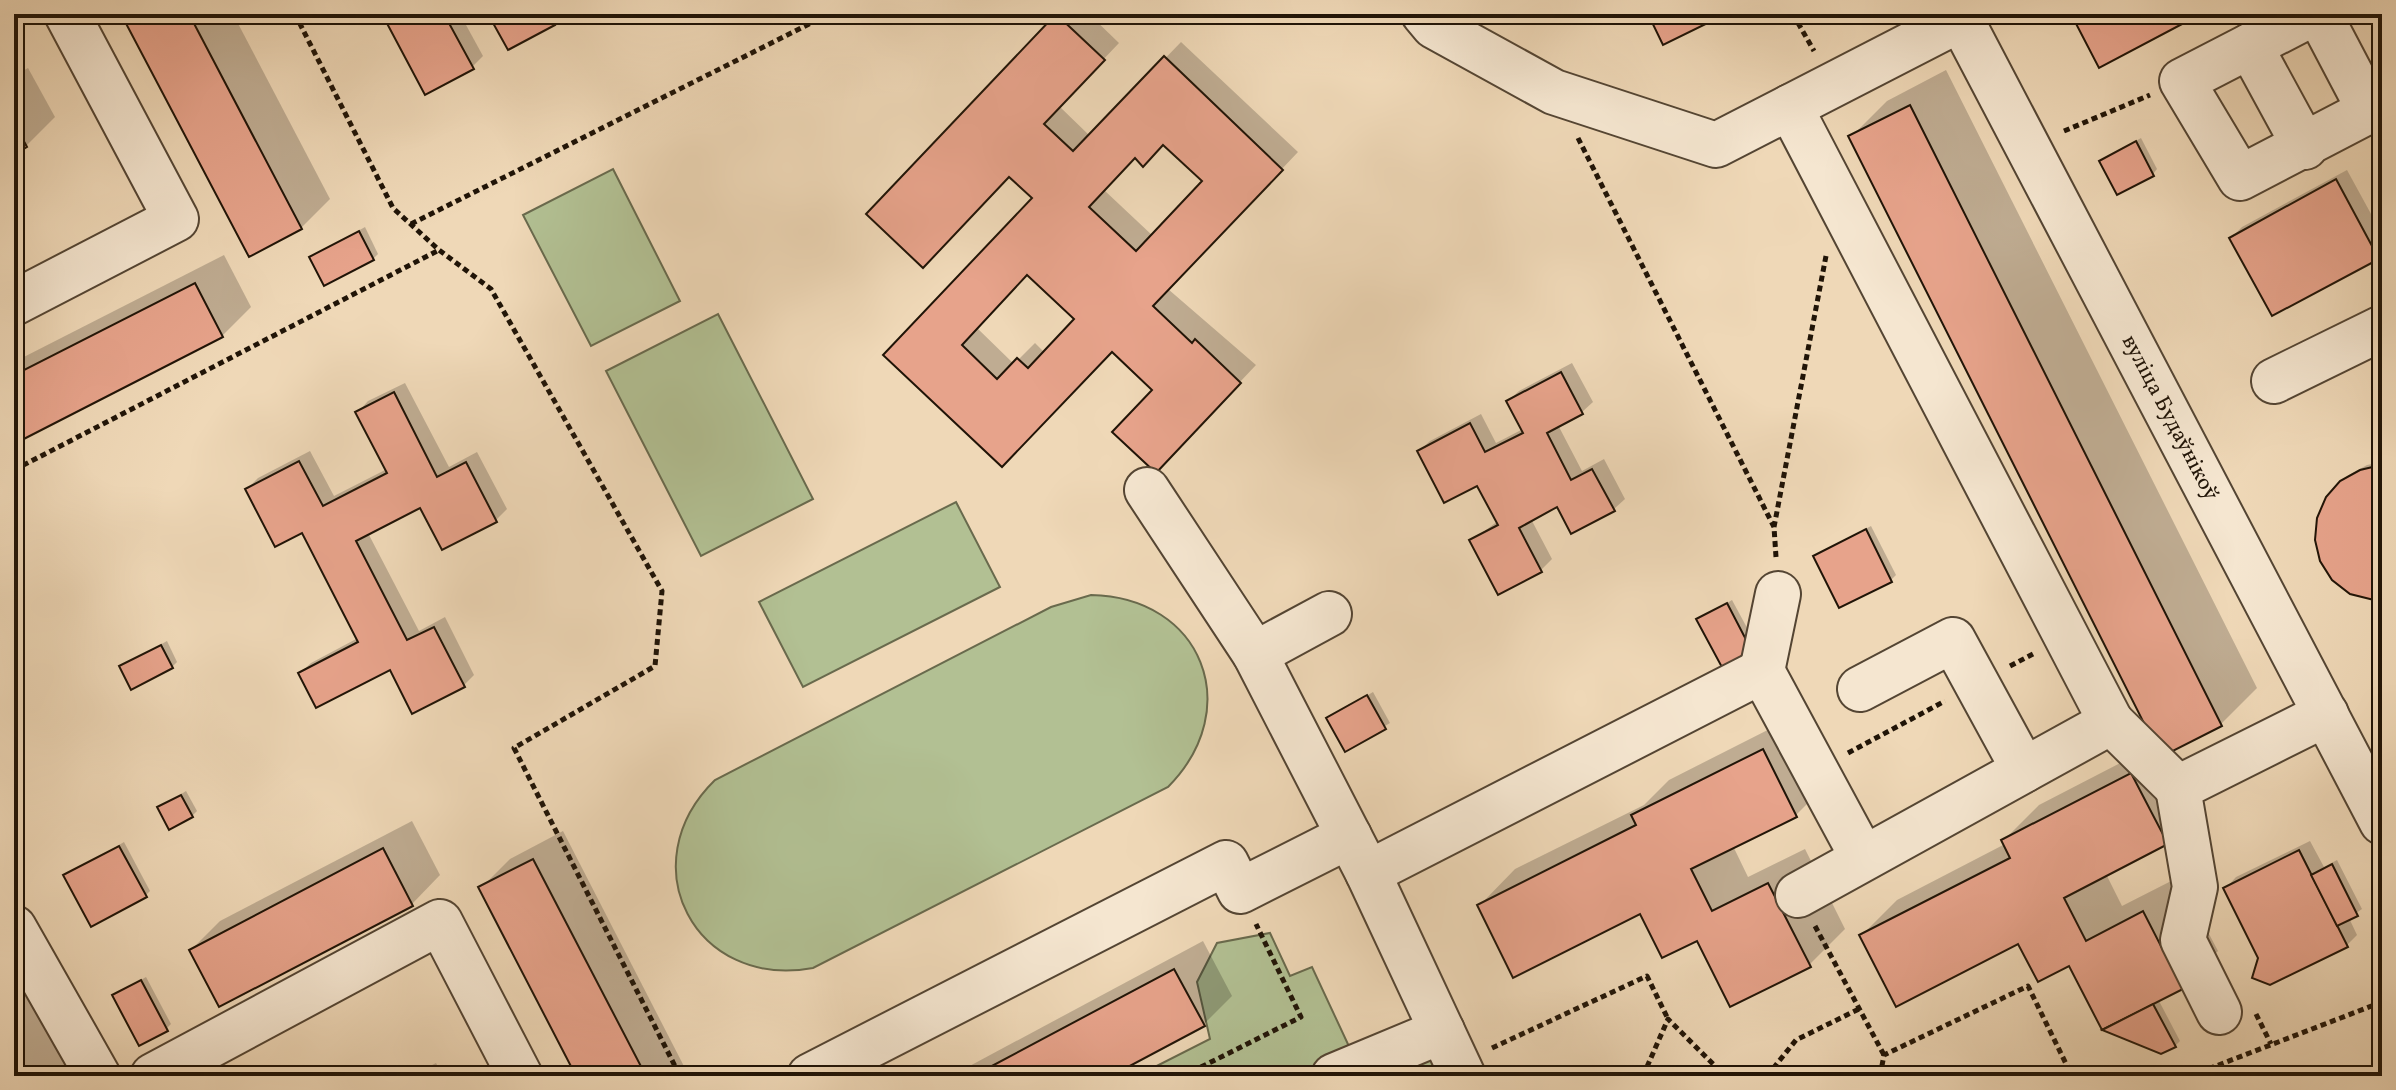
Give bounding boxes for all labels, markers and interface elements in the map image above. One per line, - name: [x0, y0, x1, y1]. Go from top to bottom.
- street label: вуліца Будаўнікоў: [2114, 330, 2226, 506]

